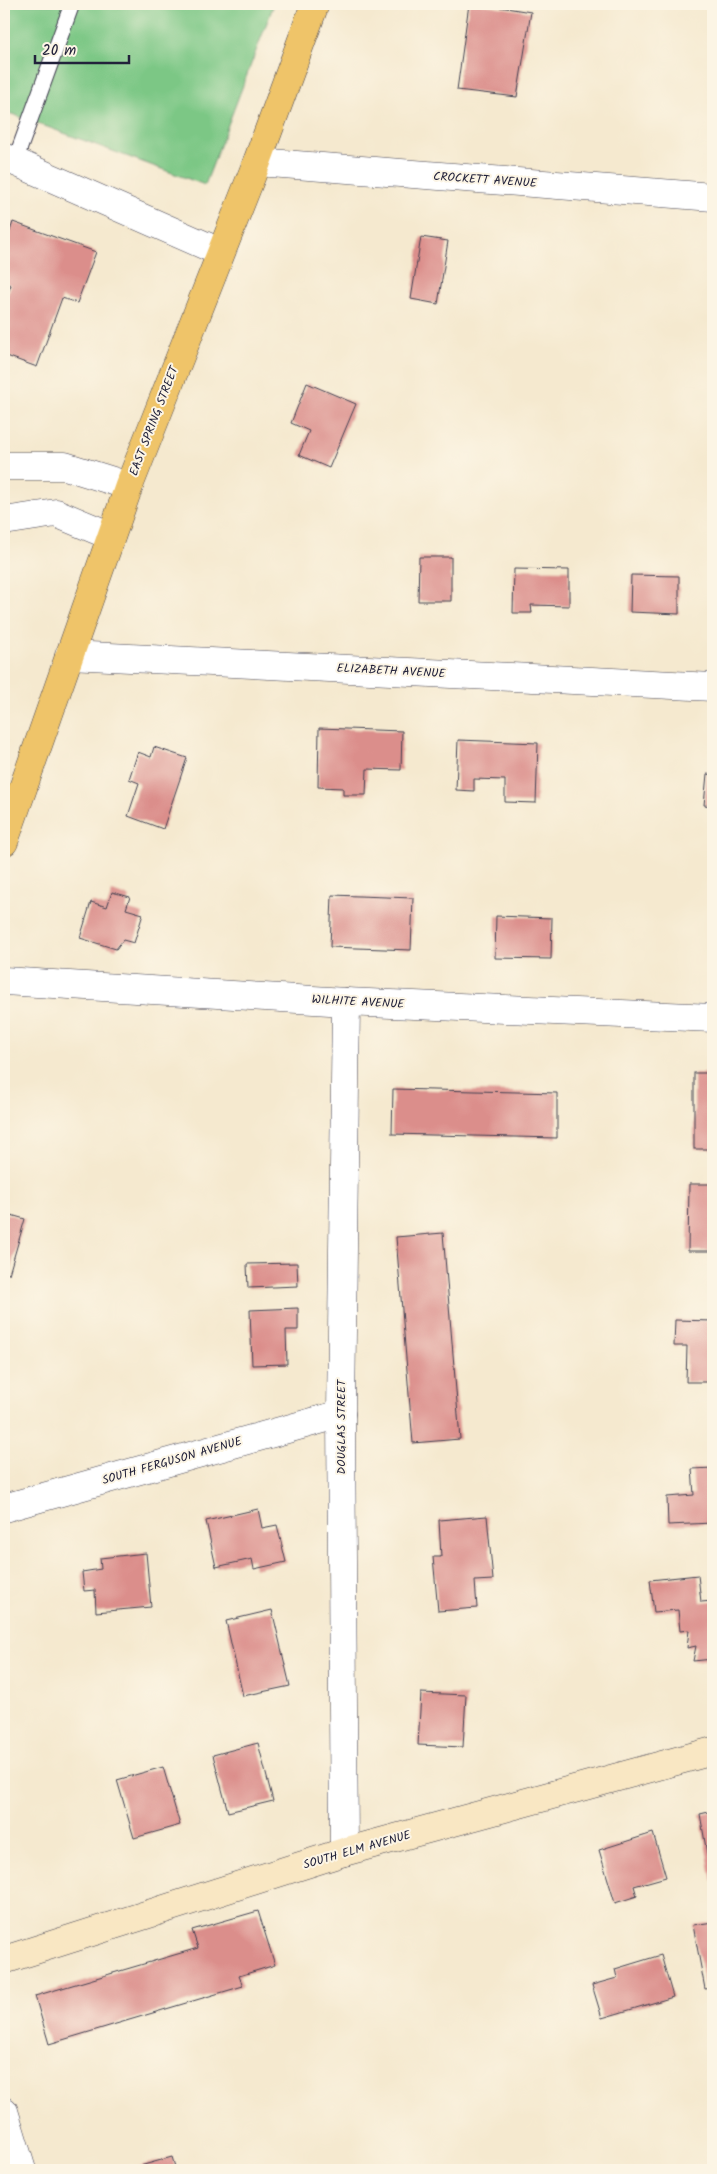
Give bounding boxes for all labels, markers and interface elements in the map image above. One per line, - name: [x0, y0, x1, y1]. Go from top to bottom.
- scale bar: [35, 32, 129, 64]
- text: 20 m: [42, 39, 76, 63]
- street label: CROCKETT AVENUE: [433, 167, 538, 193]
- street label: EAST SPRING STREET: [124, 362, 184, 479]
- street label: ELIZABETH AVENUE: [336, 659, 447, 683]
- street label: WILHITE AVENUE: [311, 990, 406, 1014]
- street label: DOUGLAS STREET: [332, 1378, 351, 1474]
- street label: SOUTH FERGUSON AVENUE: [100, 1432, 245, 1490]
- street label: SOUTH ELM AVENUE: [301, 1825, 414, 1874]

